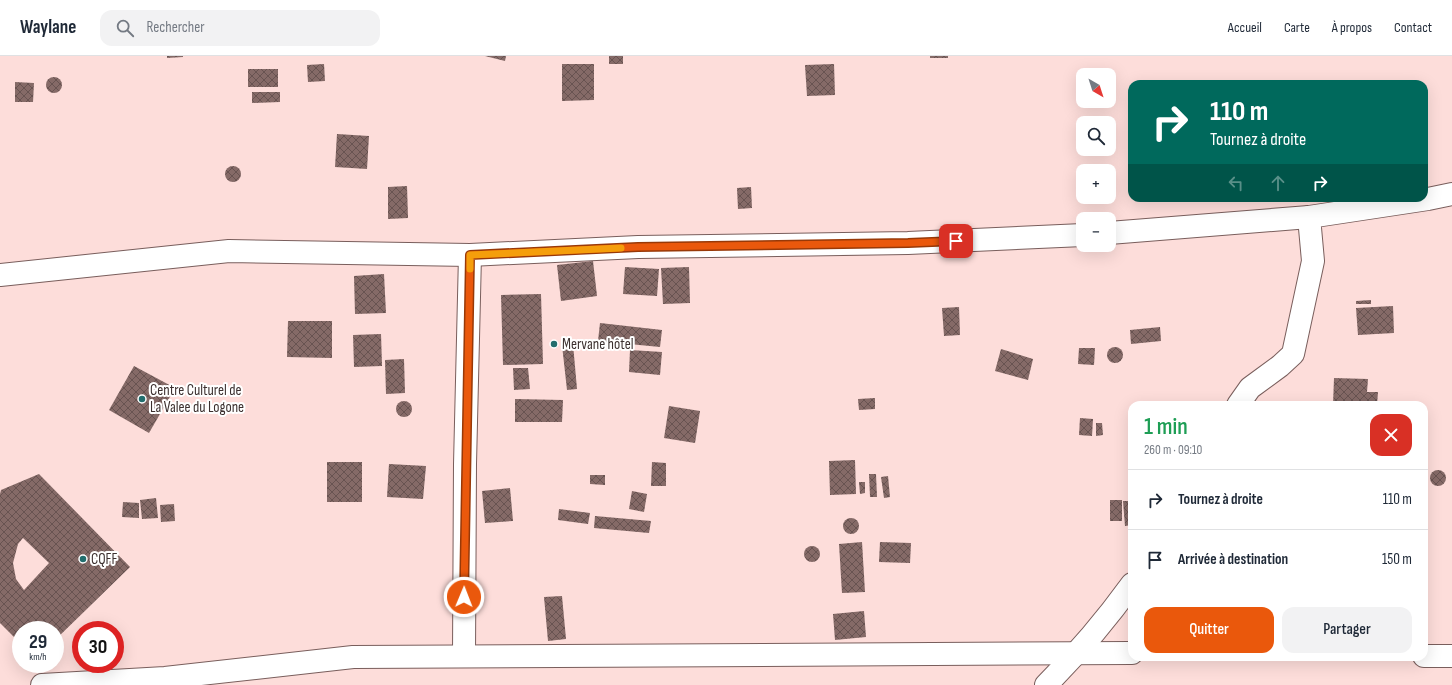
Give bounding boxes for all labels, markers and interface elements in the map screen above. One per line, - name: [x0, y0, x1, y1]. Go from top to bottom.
- search box: [100, 10, 380, 46]
- text: Waylane: [20, 16, 76, 39]
- icon: search: [114, 17, 136, 39]
- text: Rechercher: [146, 18, 205, 37]
- text: Accueil: [1228, 19, 1262, 36]
- text: Carte: [1284, 19, 1310, 36]
- text: À propos: [1332, 19, 1372, 36]
- text: Contact: [1394, 19, 1432, 36]
- north arrow: [1076, 68, 1116, 108]
- map controls: [1076, 68, 1116, 252]
- text: 110 m: [1210, 95, 1268, 128]
- icon: right: [1144, 96, 1196, 148]
- button: search: [1076, 116, 1116, 156]
- text: Tournez à droite: [1210, 129, 1306, 150]
- button: +: [1076, 164, 1116, 204]
- icon: left: [1225, 172, 1247, 194]
- icon: ahead: [1267, 172, 1289, 194]
- icon: right: [1309, 172, 1331, 194]
- button: −: [1076, 212, 1116, 252]
- pin: [939, 224, 973, 258]
- icon: arrive: [945, 230, 967, 252]
- place label: Mervane hôtel: [562, 335, 633, 354]
- marker: Mervane hôtel: [549, 339, 559, 349]
- place label: Centre Culturel de La Valee du Logone: [150, 381, 244, 417]
- marker: Centre Culturel de La Valee du Logone: [137, 394, 147, 404]
- text: 1 min: [1144, 412, 1188, 441]
- button: close: [1370, 414, 1412, 456]
- text: 260 m · 09:10: [1144, 442, 1202, 458]
- icon: right: [1144, 489, 1166, 511]
- text: Tournez à droite: [1178, 490, 1263, 509]
- text: 110 m: [1383, 490, 1412, 509]
- icon: arrive: [1144, 549, 1166, 571]
- place label: CQFF: [91, 550, 117, 569]
- text: Arrivée à destination: [1178, 550, 1288, 569]
- text: 150 m: [1382, 550, 1412, 569]
- marker: CQFF: [78, 554, 88, 564]
- position arrow: [443, 576, 485, 618]
- button: Quitter: [1144, 607, 1274, 653]
- button: Partager: [1282, 607, 1412, 653]
- speed limit sign: 30: [72, 621, 124, 673]
- text: 29: [29, 630, 47, 654]
- text: km/h: [29, 651, 47, 663]

